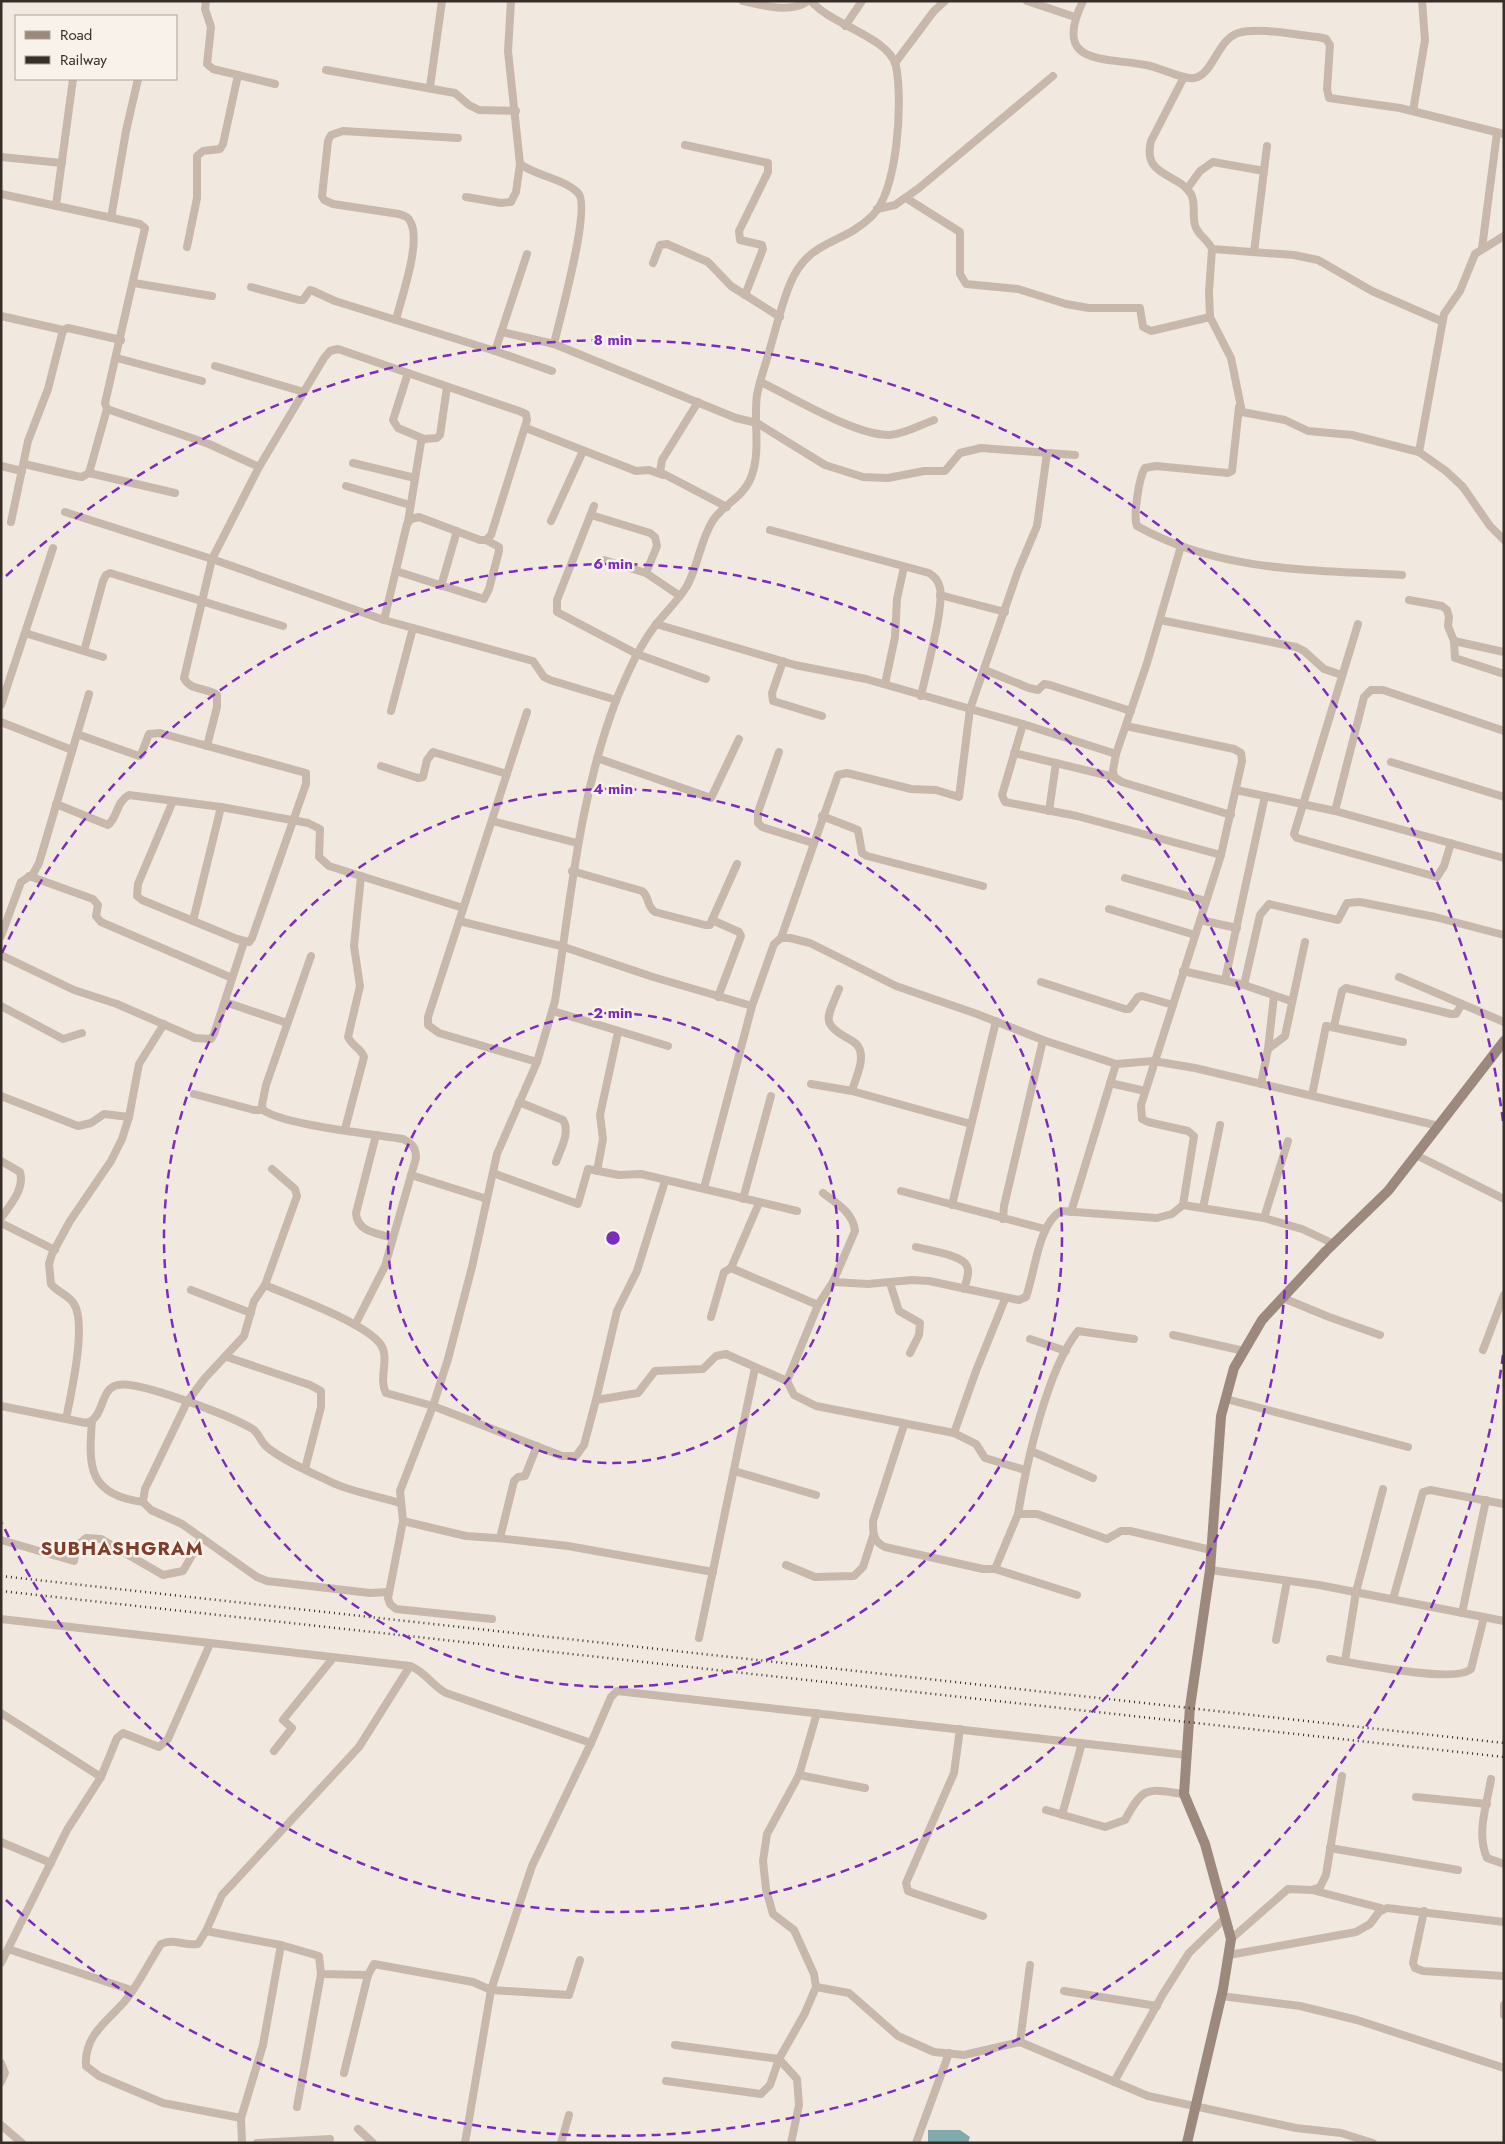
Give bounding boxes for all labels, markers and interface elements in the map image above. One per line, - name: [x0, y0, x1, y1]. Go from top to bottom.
- legend: [15, 15, 178, 80]
- text: Road: [60, 24, 92, 46]
- text: Railway: [60, 49, 107, 71]
- text: 8 min: [594, 329, 632, 351]
- text: 6 min: [593, 553, 633, 575]
- text: 4 min: [593, 778, 633, 800]
- text: 2 min: [593, 1002, 633, 1024]
- centre of rings: [604, 1229, 622, 1247]
- district label: SUBHASHGRAM: [40, 1535, 204, 1562]

